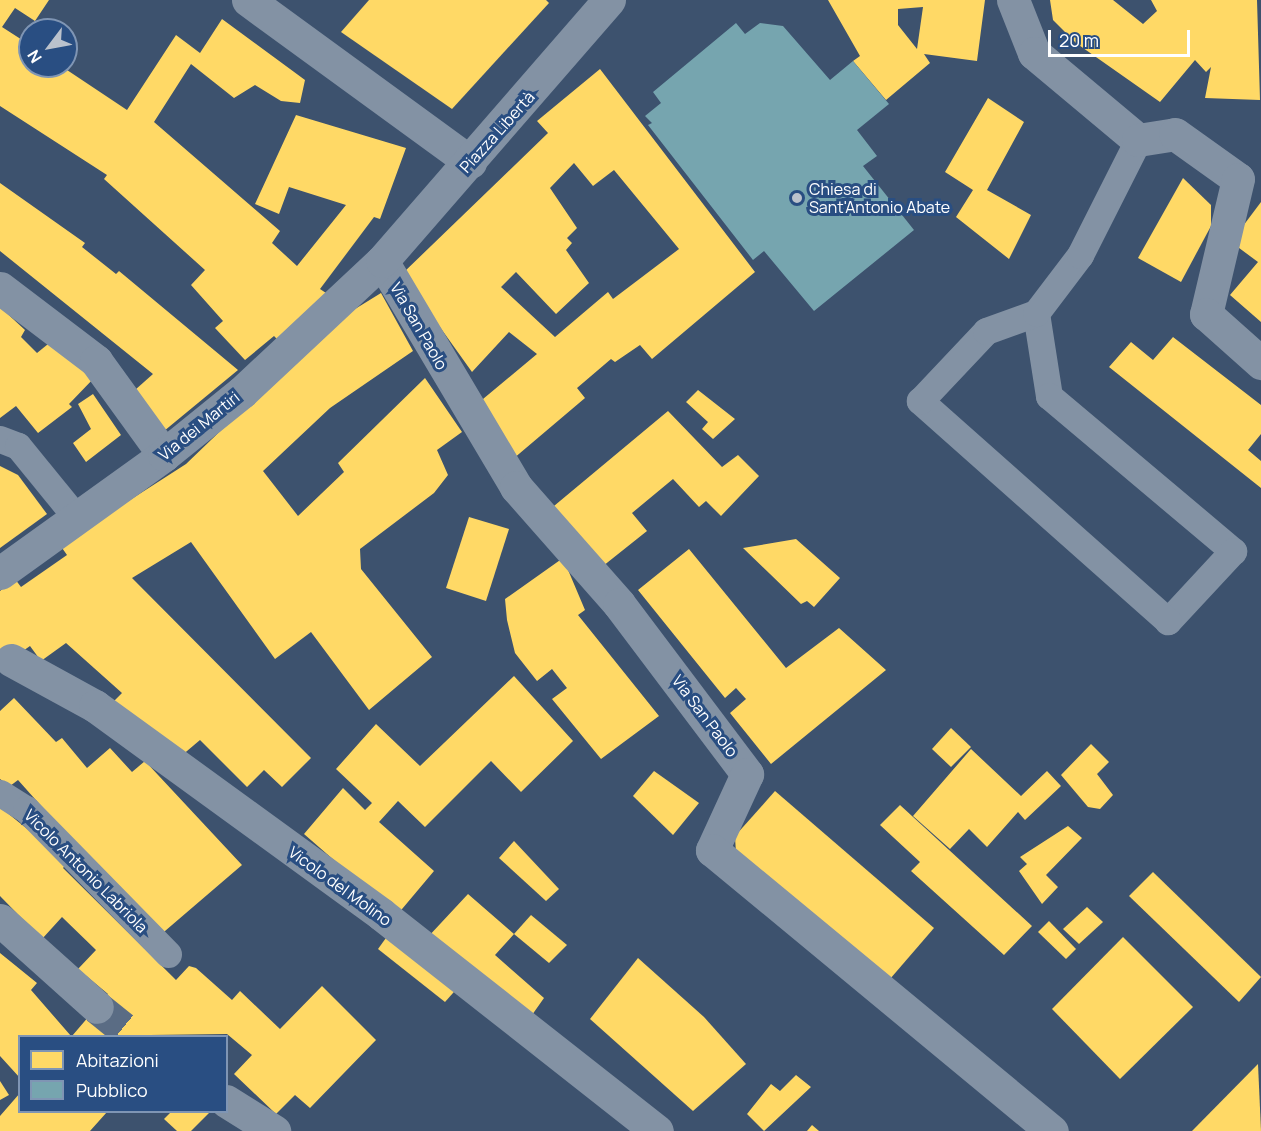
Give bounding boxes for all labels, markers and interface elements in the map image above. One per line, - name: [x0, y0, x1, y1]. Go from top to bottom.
- north arrow: [18, 18, 78, 78]
- scale bar: [1051, 18, 1194, 56]
- text: 20 m: [1059, 28, 1099, 52]
- text: N: [22, 46, 47, 67]
- street label: Piazza Libertà: [456, 87, 538, 177]
- place label: Chiesa di Sant'Antonio Abate: [809, 179, 950, 217]
- marker: Chiesa di Sant'Antonio Abate: [790, 191, 804, 205]
- street label: Via San Paolo: [386, 279, 452, 373]
- street label: Via dei Martiri: [155, 387, 243, 465]
- street label: Via San Paolo: [668, 671, 742, 761]
- street label: Vicolo Antonio Labriola: [20, 805, 152, 937]
- street label: Vicolo del Molino: [285, 842, 395, 930]
- legend: [18, 1035, 228, 1113]
- text: Abitazioni: [76, 1048, 159, 1072]
- text: Pubblico: [76, 1078, 148, 1102]

